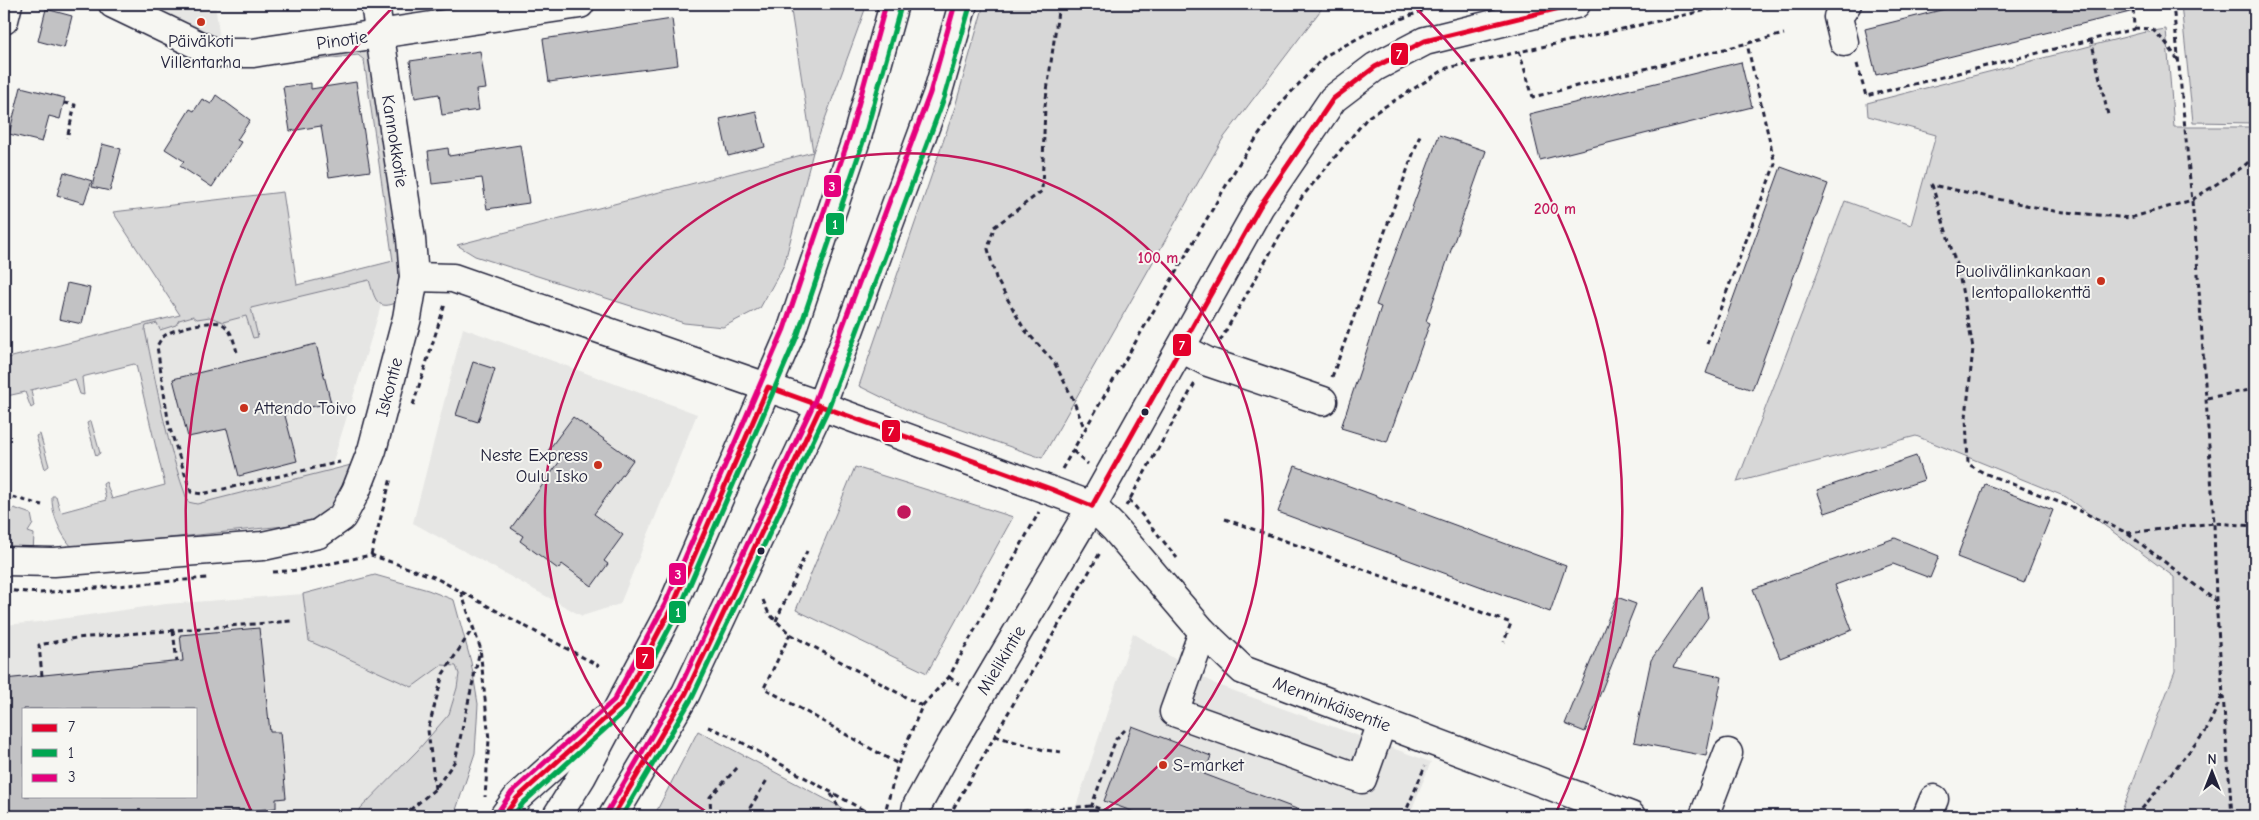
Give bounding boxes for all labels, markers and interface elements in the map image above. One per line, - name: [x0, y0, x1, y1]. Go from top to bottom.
- marker: Päiväkoti Villentarha: [195, 16, 207, 28]
- street label: Pinotie: [315, 26, 369, 54]
- place label: Päiväkoti Villentarha: [161, 31, 241, 73]
- line badge: 7: [1390, 42, 1409, 66]
- text: 7: [1396, 46, 1403, 63]
- street label: Kannokkotie: [377, 93, 412, 189]
- line badge: 3: [823, 174, 842, 198]
- text: 3: [829, 178, 836, 195]
- text: 200 m: [1534, 200, 1576, 218]
- line badge: 1: [825, 212, 845, 236]
- text: 1: [832, 216, 838, 233]
- text: 100 m: [1138, 249, 1178, 267]
- place label: Puolivälinkankaan lentopallokenttä: [1955, 261, 2091, 303]
- marker: Puolivälinkankaan lentopallokenttä: [2095, 275, 2107, 287]
- line badge: 7: [1172, 333, 1192, 357]
- text: 7: [1179, 337, 1186, 354]
- street label: Iskontie: [371, 355, 407, 419]
- place label: Attendo Toivo: [254, 398, 356, 419]
- marker: Attendo Toivo: [238, 402, 250, 414]
- unlabelled marker: [1140, 407, 1150, 417]
- line badge: 7: [881, 419, 901, 443]
- text: 7: [888, 423, 895, 440]
- place label: Neste Express Oulu Isko: [480, 445, 588, 487]
- marker: Neste Express Oulu Isko: [592, 459, 604, 471]
- centre of rings: [895, 503, 913, 521]
- unlabelled marker: [756, 546, 766, 556]
- line badge: 3: [668, 562, 687, 586]
- text: 3: [675, 566, 682, 583]
- line badge: 1: [668, 600, 687, 624]
- text: 1: [675, 604, 681, 621]
- street label: Mielikintie: [973, 622, 1030, 699]
- line badge: 7: [635, 646, 655, 670]
- text: 7: [642, 650, 649, 667]
- street label: Menninkäisentie: [1270, 672, 1394, 737]
- legend: [22, 708, 198, 798]
- text: 7: [68, 718, 75, 736]
- text: 1: [68, 744, 74, 762]
- north arrow: [2186, 748, 2236, 798]
- text: N: [2207, 751, 2217, 768]
- place label: S-market: [1173, 755, 1245, 776]
- marker: S-market: [1157, 759, 1169, 771]
- text: 3: [68, 768, 76, 786]

